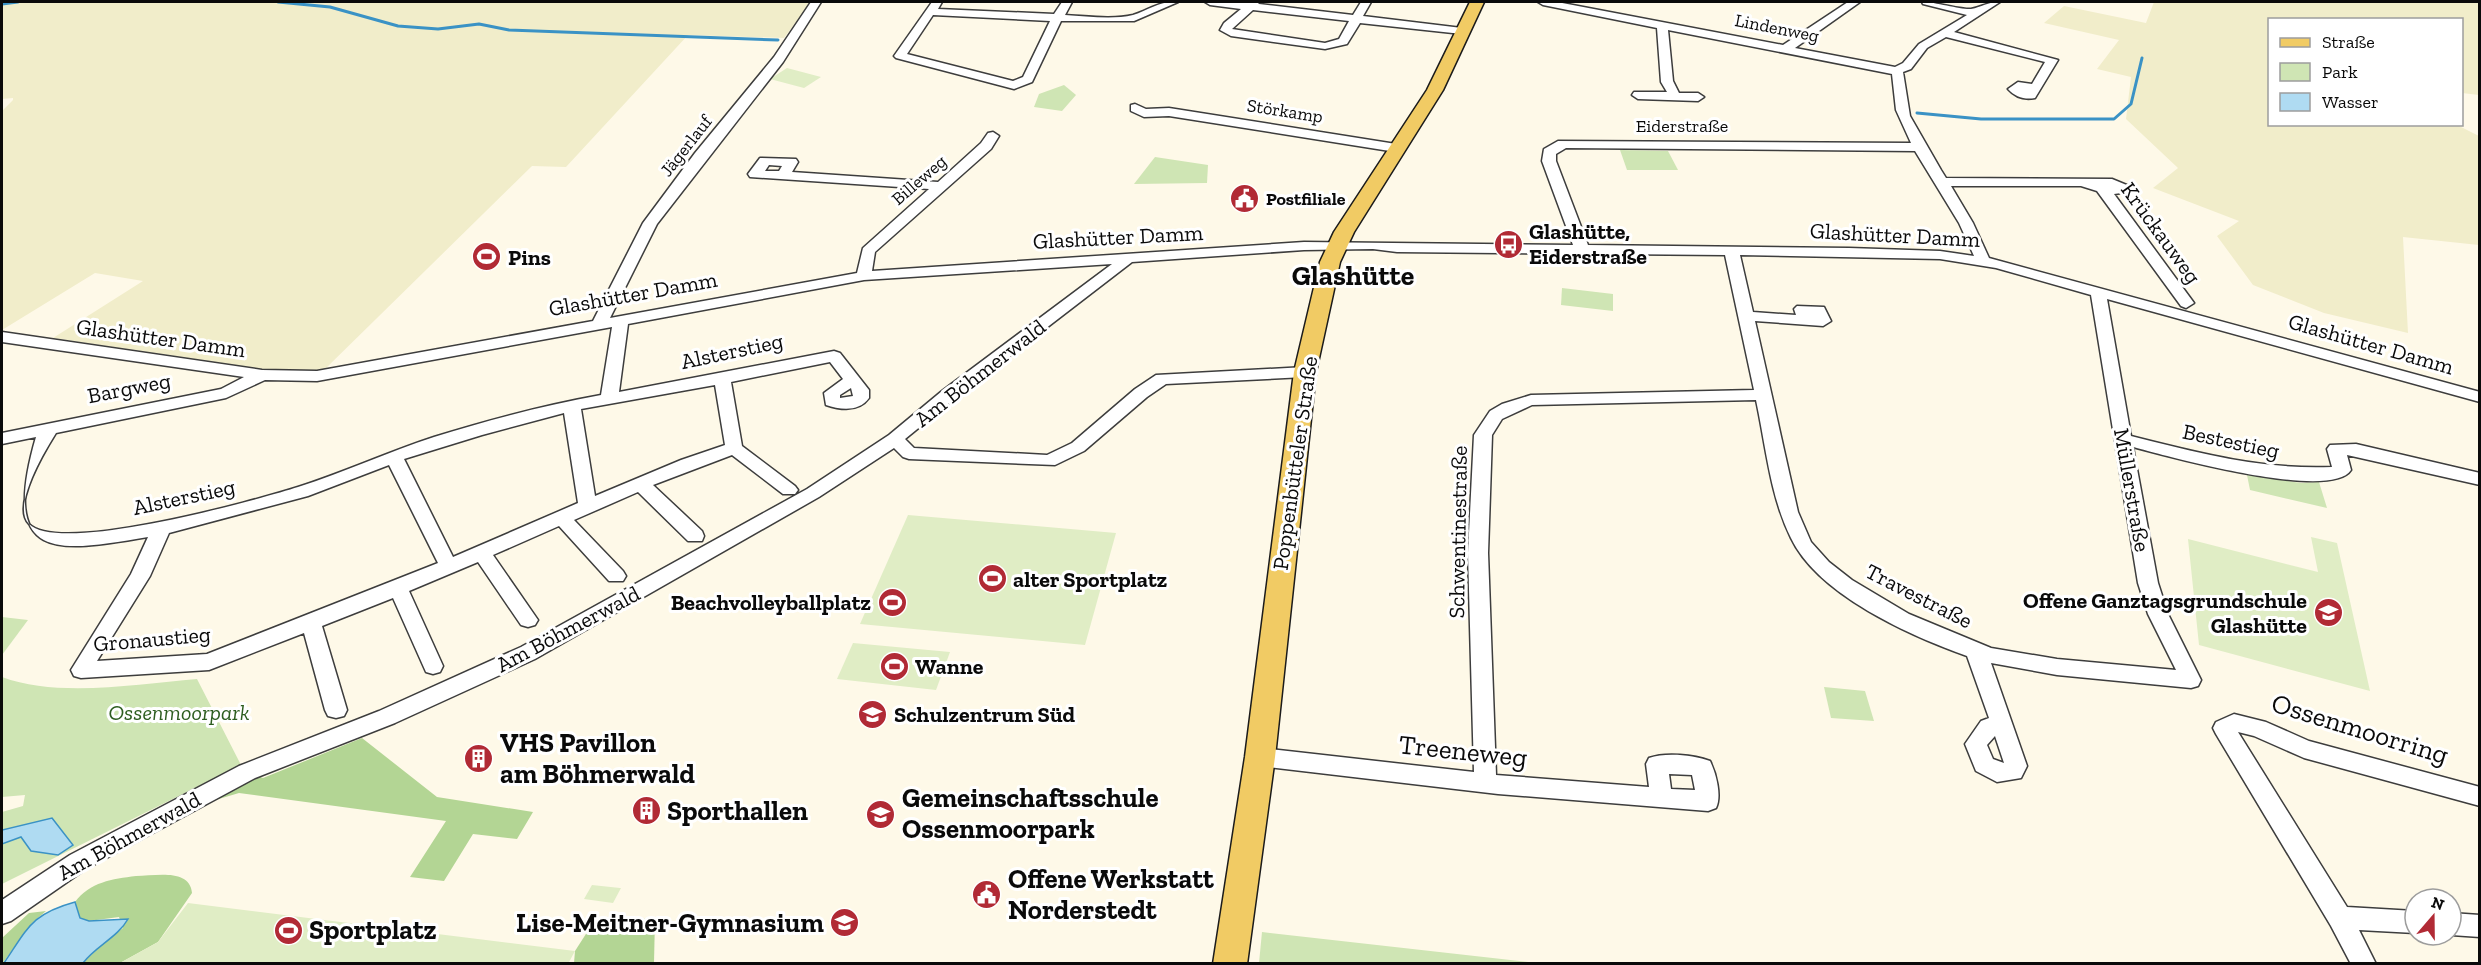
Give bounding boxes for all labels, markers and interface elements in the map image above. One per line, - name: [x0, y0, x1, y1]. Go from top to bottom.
- street label: Lindenweg: [1733, 9, 1821, 47]
- legend: [2268, 18, 2463, 126]
- text: Straße: [2322, 31, 2375, 53]
- text: Park: [2322, 61, 2358, 83]
- text: Wasser: [2322, 91, 2379, 113]
- street label: Störkamp: [1246, 94, 1325, 128]
- street label: Jägerlauf: [655, 110, 717, 181]
- street label: Eiderstraße: [1636, 115, 1728, 137]
- street label: Billeweg: [887, 150, 951, 210]
- street label: Krückauweg: [2115, 177, 2207, 289]
- public building icon: Postfiliale: [1229, 183, 1261, 215]
- place label: Postfiliale: [1266, 188, 1346, 210]
- street label: Glashütter Damm: [1809, 217, 1981, 253]
- place label: Glashütte, Eiderstraße: [1529, 218, 1647, 270]
- street label: Glashütter Damm: [1032, 219, 1204, 255]
- bus stop icon: Glashütte, Eiderstraße: [1492, 228, 1524, 260]
- sports icon: Pins: [471, 241, 503, 273]
- place label: Pins: [508, 244, 551, 271]
- district label: Glashütte: [1292, 259, 1414, 292]
- street label: Glashütter Damm: [547, 266, 719, 322]
- street label: Glashütter Damm: [2285, 308, 2457, 380]
- street label: Glashütter Damm: [75, 313, 247, 363]
- street label: Am Böhmerwald: [909, 313, 1051, 433]
- street label: Alsterstieg: [678, 327, 786, 375]
- street label: Poppenbütteler Straße: [1267, 354, 1323, 572]
- street label: Bargweg: [85, 367, 173, 409]
- street label: Bestestieg: [2180, 418, 2282, 464]
- street label: Müllerstraße: [2108, 426, 2156, 554]
- street label: Schwentinestraße: [1443, 445, 1473, 619]
- street label: Alsterstieg: [130, 473, 238, 521]
- street label: Travestraße: [1861, 558, 1977, 634]
- sports icon: alter Sportplatz: [976, 563, 1008, 595]
- place label: alter Sportplatz: [1013, 566, 1168, 593]
- street label: Am Böhmerwald: [491, 580, 645, 678]
- sports icon: Beachvolleyballplatz: [876, 586, 908, 618]
- place label: Offene Ganztagsgrundschule Glashütte: [2023, 587, 2307, 639]
- place label: Beachvolleyballplatz: [671, 589, 871, 616]
- school or university icon: Offene Ganztagsgrundschule Glashütte: [2312, 597, 2344, 629]
- street label: Gronaustieg: [92, 620, 212, 658]
- sports icon: Wanne: [878, 650, 910, 682]
- place label: Wanne: [915, 653, 984, 680]
- street label: Ossenmoorring: [2268, 687, 2452, 771]
- school or university icon: Schulzentrum Süd: [857, 698, 889, 730]
- park label: Ossenmoorpark: [108, 699, 250, 726]
- place label: Schulzentrum Süd: [894, 701, 1076, 728]
- place label: VHS Pavillon am Böhmerwald: [500, 727, 695, 790]
- street label: Treeneweg: [1397, 728, 1529, 774]
- building icon: VHS Pavillon am Böhmerwald: [463, 743, 495, 775]
- place label: Gemeinschaftsschule Ossenmoorpark: [902, 782, 1158, 845]
- street label: Am Böhmerwald: [53, 786, 205, 886]
- building icon: Sporthallen: [630, 795, 662, 827]
- place label: Sporthallen: [667, 795, 808, 827]
- school or university icon: Gemeinschaftsschule Ossenmoorpark: [865, 798, 897, 830]
- place label: Offene Werkstatt Norderstedt: [1008, 863, 1214, 926]
- public building icon: Offene Werkstatt Norderstedt: [971, 879, 1003, 911]
- north arrow: [2403, 887, 2463, 947]
- text: N: [2429, 892, 2447, 914]
- place label: Lise-Meitner-Gymnasium: [516, 907, 824, 939]
- school or university icon: Lise-Meitner-Gymnasium: [829, 907, 861, 939]
- sports icon: Sportplatz: [272, 914, 304, 946]
- place label: Sportplatz: [309, 914, 437, 946]

